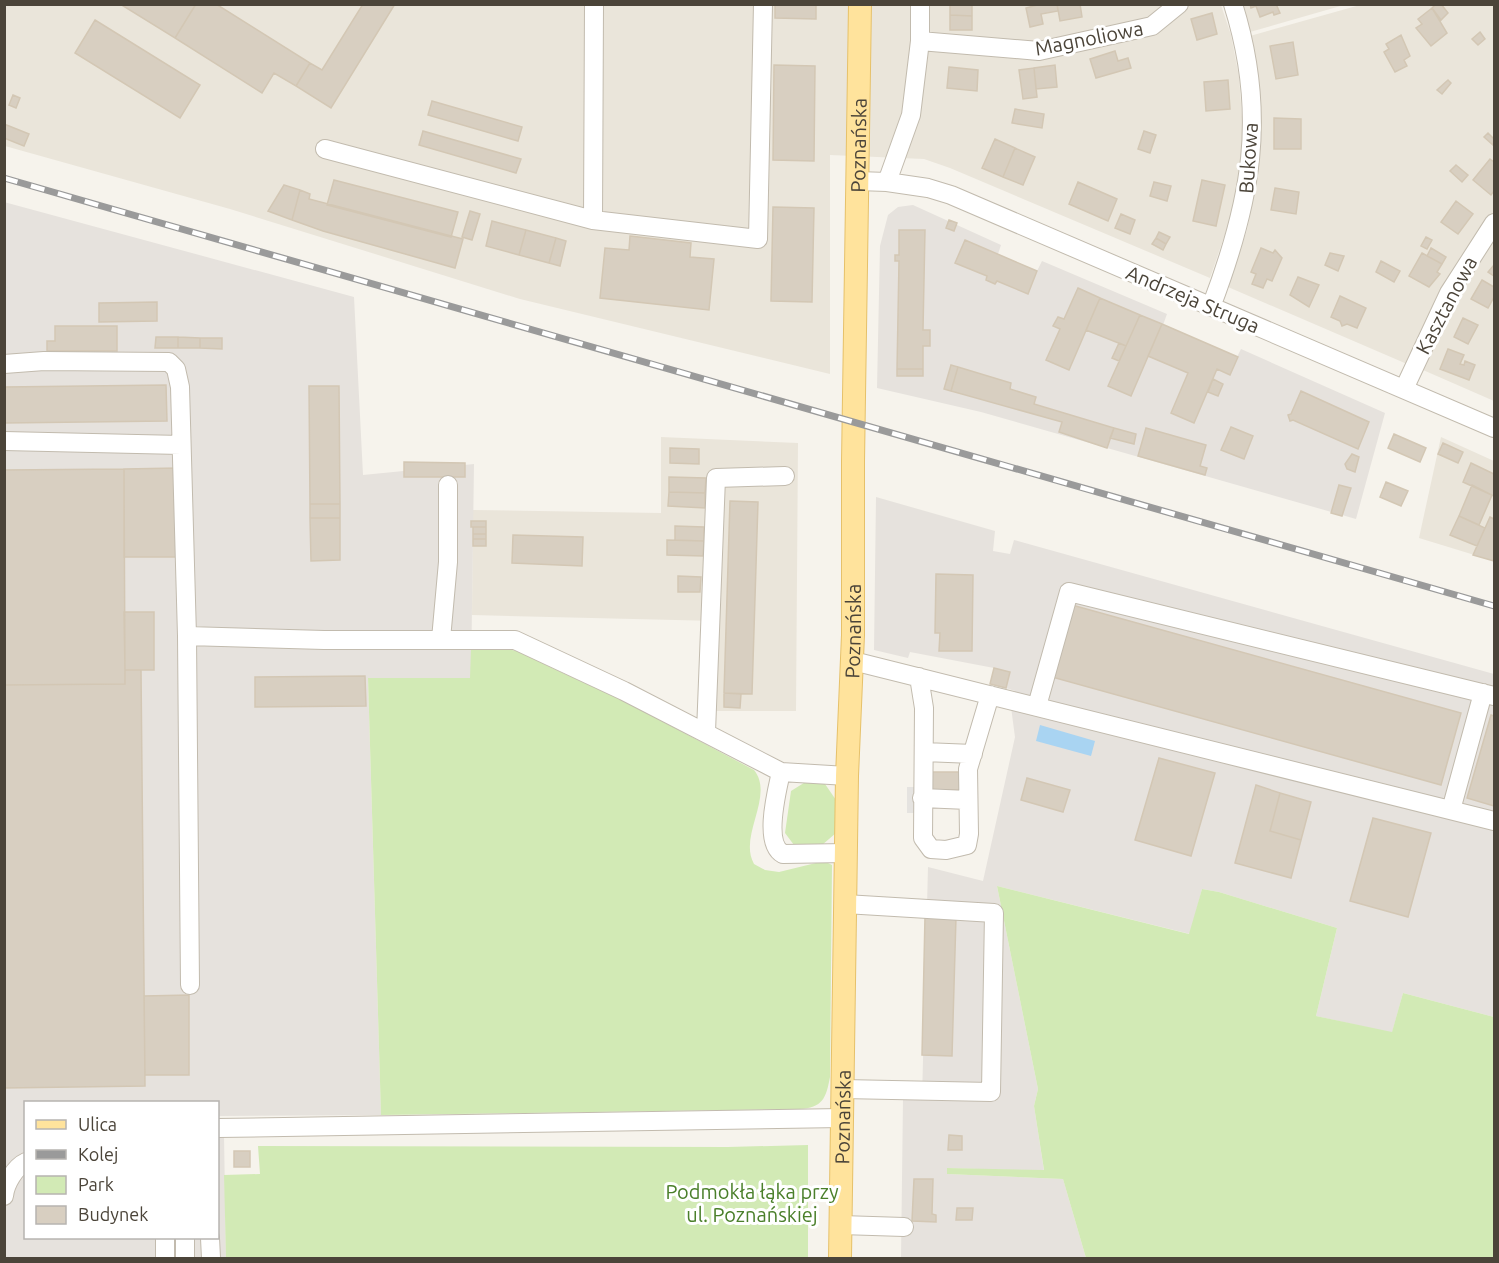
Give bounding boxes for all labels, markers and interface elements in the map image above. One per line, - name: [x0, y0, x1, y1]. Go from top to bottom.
- street label: Magnoliowa: [1033, 16, 1145, 60]
- street label: Poznańska: [846, 98, 870, 193]
- street label: Bukowa: [1234, 122, 1262, 194]
- street label: Kasztanowa: [1411, 252, 1481, 358]
- street label: Andrzeja Struga: [1123, 261, 1263, 337]
- street label: Poznańska: [840, 584, 865, 679]
- street label: Poznańska: [830, 1070, 854, 1165]
- legend: [24, 1101, 219, 1239]
- text: Ulica: [78, 1114, 117, 1134]
- text: Kolej: [78, 1144, 118, 1164]
- text: Park: [78, 1174, 114, 1194]
- park label: Podmokła łąka przy ul. Poznańskiej: [665, 1180, 839, 1226]
- text: Budynek: [78, 1204, 148, 1224]

